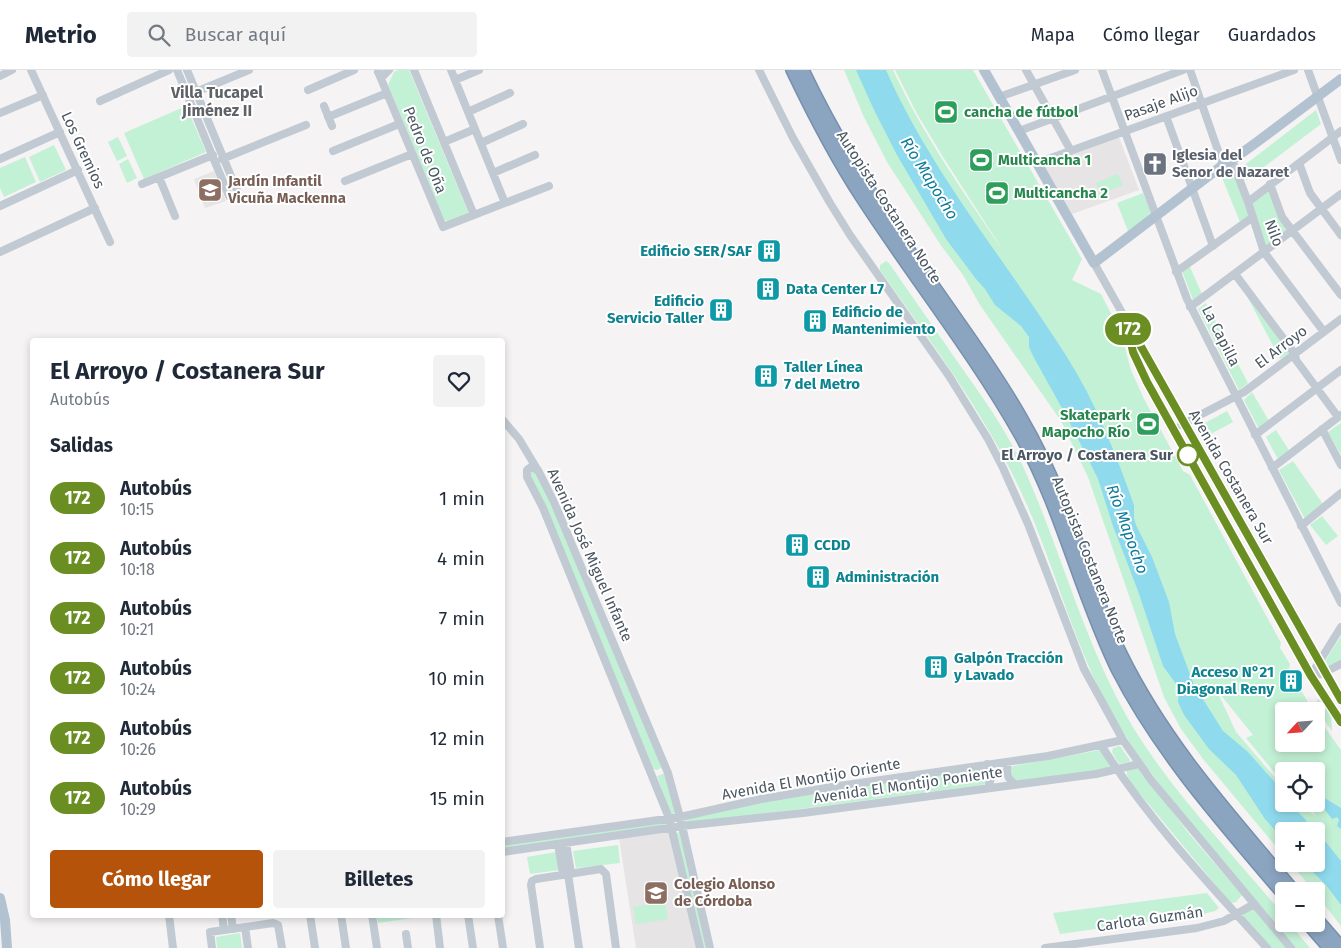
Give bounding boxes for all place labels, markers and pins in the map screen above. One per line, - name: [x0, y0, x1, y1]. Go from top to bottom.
- sports icon: cancha de fútbol: [933, 99, 959, 125]
- place label: cancha de fútbol: [964, 103, 1079, 121]
- place label: Iglesia del Senor de Nazaret: [1172, 146, 1290, 181]
- sports icon: Multicancha 1: [968, 147, 994, 173]
- place label: Multicancha 1: [998, 151, 1091, 169]
- church icon: Iglesia del Senor de Nazaret: [1142, 151, 1168, 177]
- place label: Jardín Infantil Vicuña Mackenna: [227, 172, 346, 207]
- school or university icon: Jardín Infantil Vicuña Mackenna: [197, 177, 223, 203]
- sports icon: Multicancha 2: [984, 180, 1010, 206]
- place label: Multicancha 2: [1014, 184, 1108, 202]
- building icon: Edificio SER/SAF: [756, 238, 782, 264]
- place label: Edificio SER/SAF: [640, 242, 753, 260]
- building icon: Data Center L7: [755, 276, 781, 302]
- place label: Data Center L7: [786, 280, 884, 298]
- place label: Edificio Servicio Taller: [607, 292, 705, 327]
- building icon: Edificio Servicio Taller: [708, 297, 734, 323]
- place label: Edificio de Mantenimiento: [832, 303, 936, 338]
- building icon: Edificio de Mantenimiento: [802, 308, 828, 334]
- place label: Taller Línea 7 del Metro: [784, 358, 863, 393]
- building icon: Taller Línea 7 del Metro: [753, 363, 779, 389]
- place label: Skatepark Mapocho Río: [1042, 406, 1131, 441]
- sports icon: Skatepark Mapocho Río: [1135, 411, 1161, 437]
- marker: El Arroyo / Costanera Sur: [1177, 444, 1199, 466]
- place label: El Arroyo / Costanera Sur: [1001, 446, 1174, 464]
- building icon: CCDD: [784, 532, 810, 558]
- place label: CCDD: [814, 536, 851, 554]
- building icon: Administración: [805, 564, 831, 590]
- place label: Administración: [835, 568, 939, 586]
- place label: Galpón Tracción y Lavado: [953, 649, 1063, 684]
- building icon: Galpón Tracción y Lavado: [923, 654, 949, 680]
- place label: Acceso N°21 Diagonal Reny: [1177, 663, 1274, 698]
- building icon: Acceso N°21 Diagonal Reny: [1278, 668, 1304, 694]
- place label: Colegio Alonso de Córdoba: [674, 875, 775, 910]
- school or university icon: Colegio Alonso de Córdoba: [643, 880, 669, 906]

